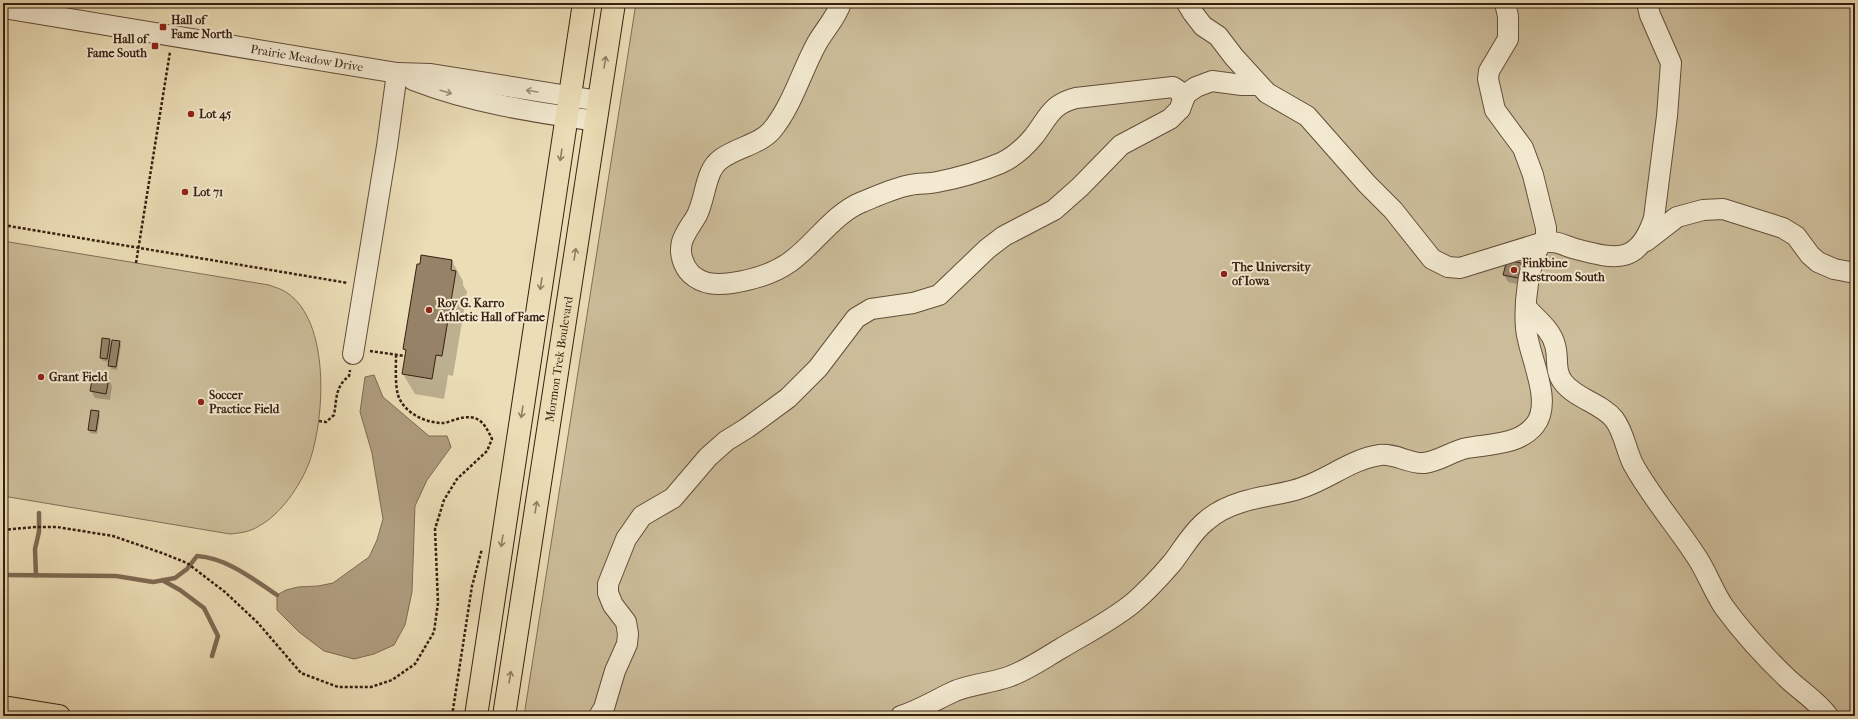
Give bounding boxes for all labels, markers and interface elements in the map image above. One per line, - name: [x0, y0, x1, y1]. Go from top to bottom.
- place label: Hall of Fame North: [170, 13, 233, 41]
- marker: Hall of Fame North: [158, 22, 168, 32]
- place label: Hall of Fame South: [86, 32, 150, 60]
- marker: Hall of Fame South: [150, 41, 160, 51]
- street label: Prairie Meadow Drive: [249, 42, 364, 74]
- one-way arrow: [601, 56, 609, 69]
- one-way arrow: [525, 87, 538, 95]
- one-way arrow: [440, 89, 453, 96]
- place label: Lot 45: [199, 107, 232, 122]
- marker: Lot 45: [186, 109, 196, 119]
- one-way arrow: [557, 148, 565, 161]
- place label: Lot 71: [193, 185, 223, 199]
- marker: Lot 71: [180, 187, 190, 197]
- one-way arrow: [571, 248, 579, 261]
- place label: Finkbine Restroom South: [1521, 256, 1605, 284]
- place label: The University of Iowa: [1231, 260, 1311, 288]
- marker: Finkbine Restroom South: [1509, 265, 1519, 275]
- marker: The University of Iowa: [1219, 269, 1229, 279]
- one-way arrow: [537, 277, 545, 290]
- street label: Mormon Trek Boulevard: [542, 295, 576, 423]
- place label: Roy G. Karro Athletic Hall of Fame: [436, 296, 545, 324]
- marker: Roy G. Karro Athletic Hall of Fame: [424, 305, 434, 315]
- place label: Grant Field: [49, 370, 108, 384]
- marker: Grant Field: [36, 372, 46, 382]
- place label: Soccer Practice Field: [209, 388, 280, 416]
- marker: Soccer Practice Field: [196, 397, 206, 407]
- one-way arrow: [518, 405, 526, 418]
- one-way arrow: [532, 501, 540, 514]
- one-way arrow: [498, 534, 506, 547]
- one-way arrow: [506, 671, 514, 684]

